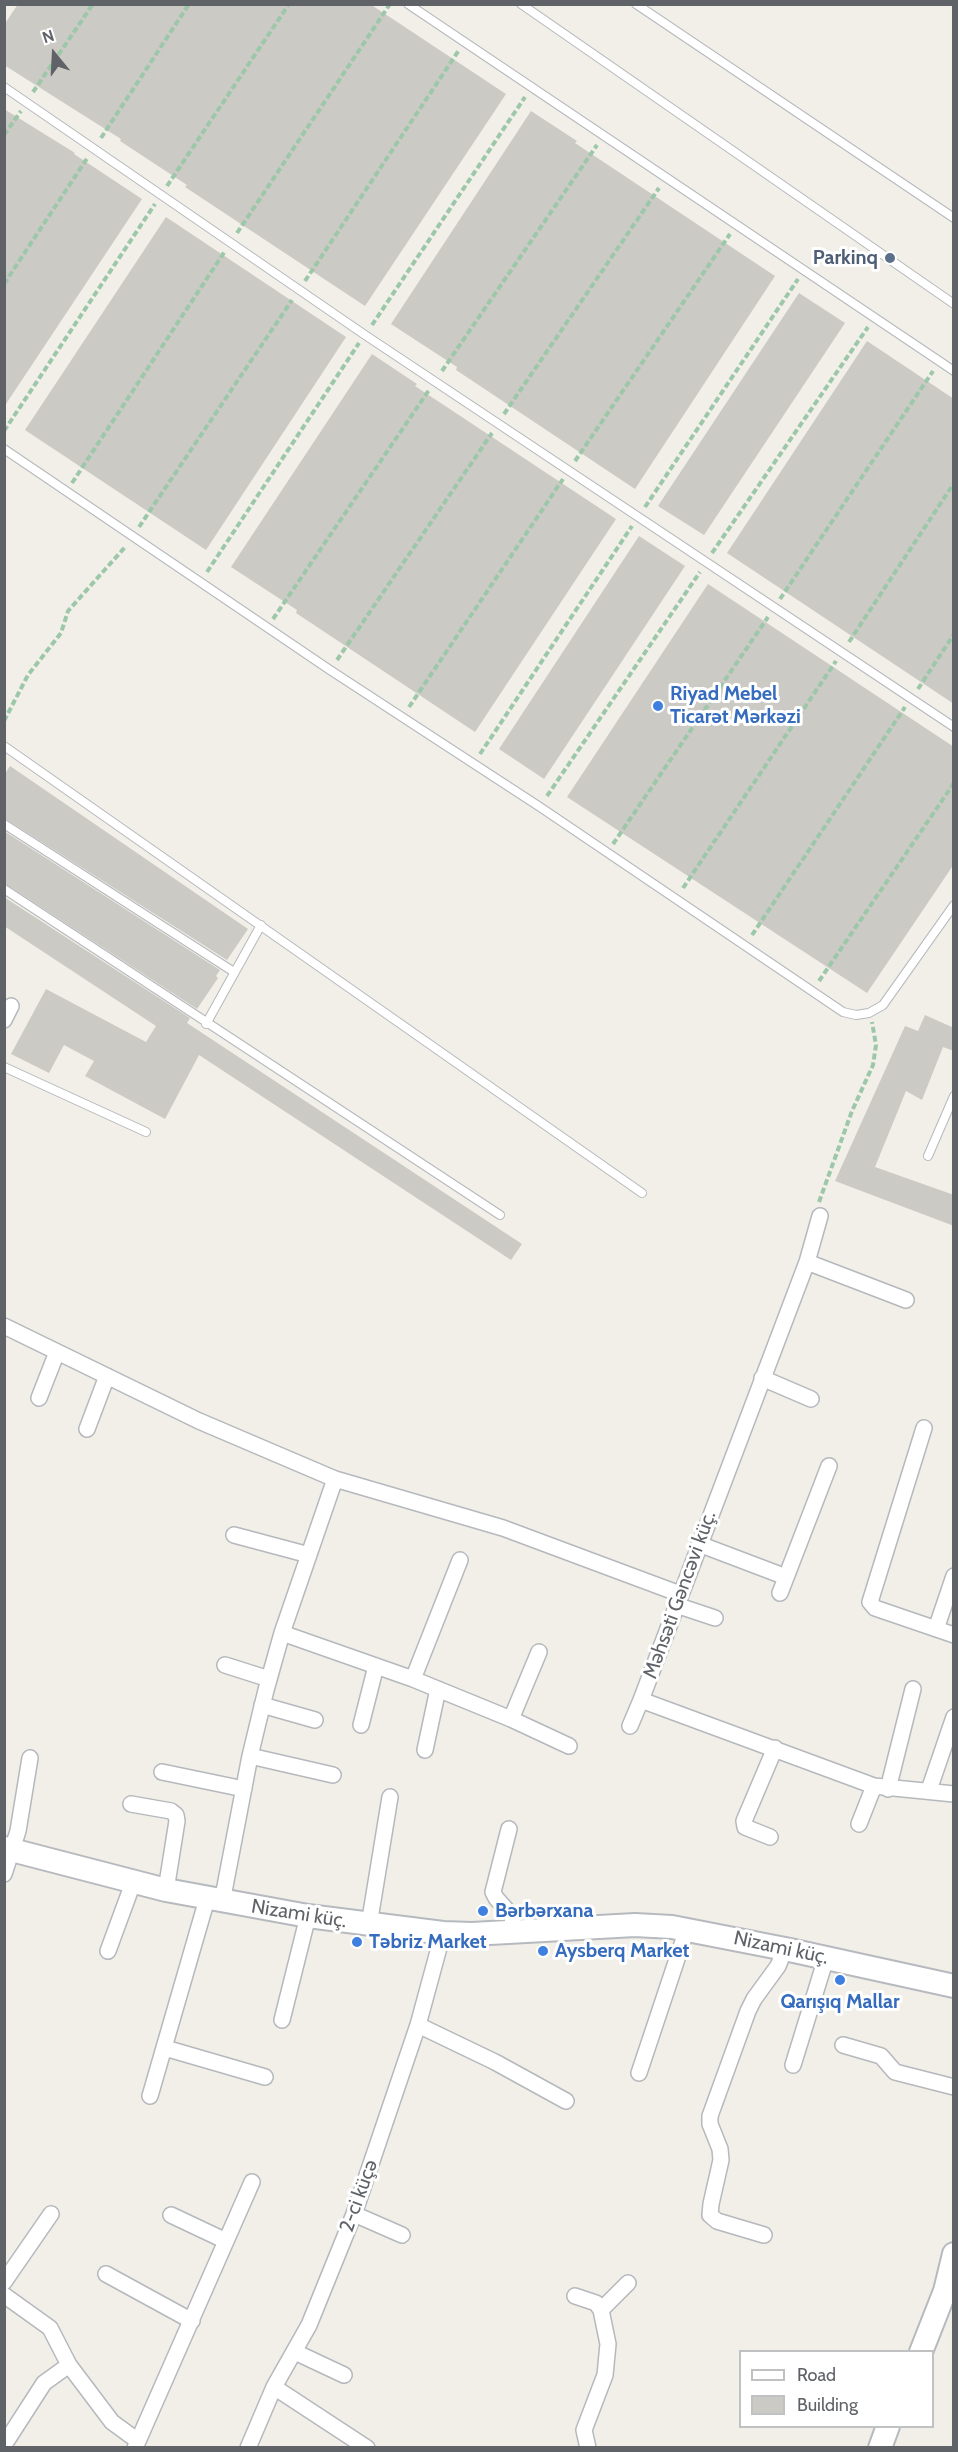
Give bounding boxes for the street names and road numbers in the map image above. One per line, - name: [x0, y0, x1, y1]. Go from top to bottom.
- street label: Məhsəti Gəncəvi küç.: [638, 1508, 722, 1682]
- street label: Nizami küç.: [250, 1895, 348, 1933]
- street label: Nizami küç.: [731, 1926, 831, 1970]
- street label: 2-ci küçə: [335, 2157, 383, 2235]

